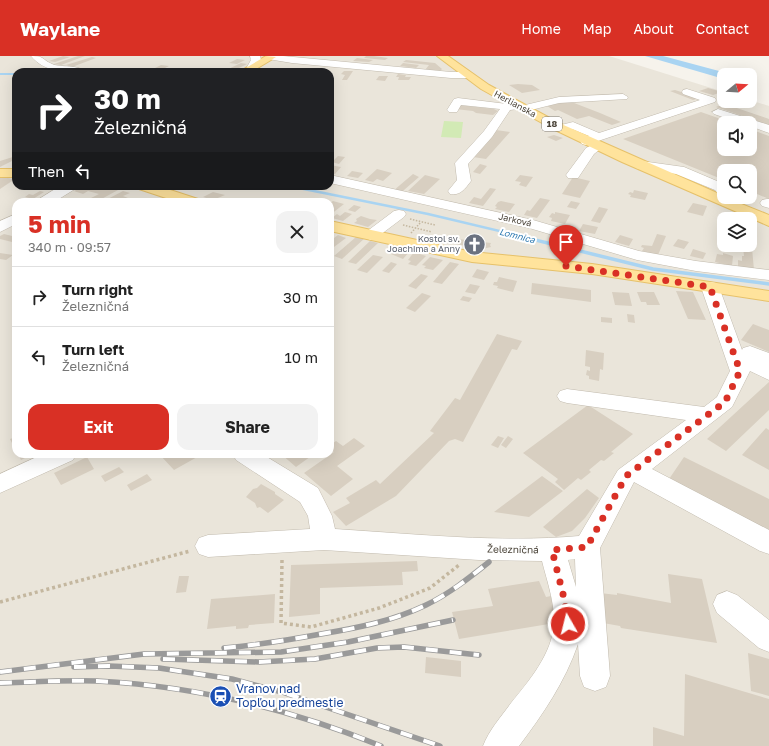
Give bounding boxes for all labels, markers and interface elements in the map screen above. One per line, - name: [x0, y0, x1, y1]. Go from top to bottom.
- text: Waylane: [20, 17, 100, 40]
- text: Home: [521, 20, 561, 37]
- text: Map: [583, 20, 611, 37]
- text: About: [633, 20, 674, 37]
- text: Contact: [696, 20, 749, 37]
- north arrow: [717, 68, 757, 108]
- map controls: [717, 68, 757, 252]
- text: 30 m: [94, 82, 161, 115]
- icon: right: [28, 84, 80, 136]
- street label: Herlianska: [492, 88, 538, 119]
- text: Železničná: [94, 116, 187, 138]
- button: sound: [717, 116, 757, 156]
- road number: 18: [542, 117, 562, 131]
- icon: left: [72, 160, 94, 182]
- text: Then: [28, 162, 64, 180]
- button: search: [717, 164, 757, 204]
- text: 5 min: [28, 209, 91, 238]
- street label: Jarková: [498, 210, 533, 229]
- button: close: [276, 211, 318, 253]
- button: layers: [717, 212, 757, 252]
- pin: [549, 225, 583, 266]
- water label: Lomnica: [498, 226, 537, 245]
- church icon: Kostol sv. Joachima a Anny: [462, 231, 488, 257]
- icon: arrive: [555, 231, 577, 253]
- place label: Kostol sv. Joachima a Anny: [387, 233, 460, 254]
- text: 340 m · 09:57: [28, 239, 111, 255]
- text: Turn right: [62, 280, 133, 298]
- icon: right: [28, 286, 50, 308]
- text: 30 m: [283, 288, 318, 306]
- text: Železničná: [62, 298, 129, 314]
- text: Turn left: [62, 340, 124, 358]
- icon: left: [28, 346, 50, 368]
- text: 10 m: [284, 348, 318, 366]
- text: Železničná: [62, 358, 129, 374]
- button: Exit: [28, 404, 169, 450]
- button: Share: [177, 404, 318, 450]
- street label: Železničná: [487, 543, 539, 555]
- position arrow: [547, 603, 589, 645]
- place label: Vranov nad Topľou predmestie: [236, 681, 343, 710]
- station icon: Vranov nad Topľou predmestie: [208, 683, 234, 709]

